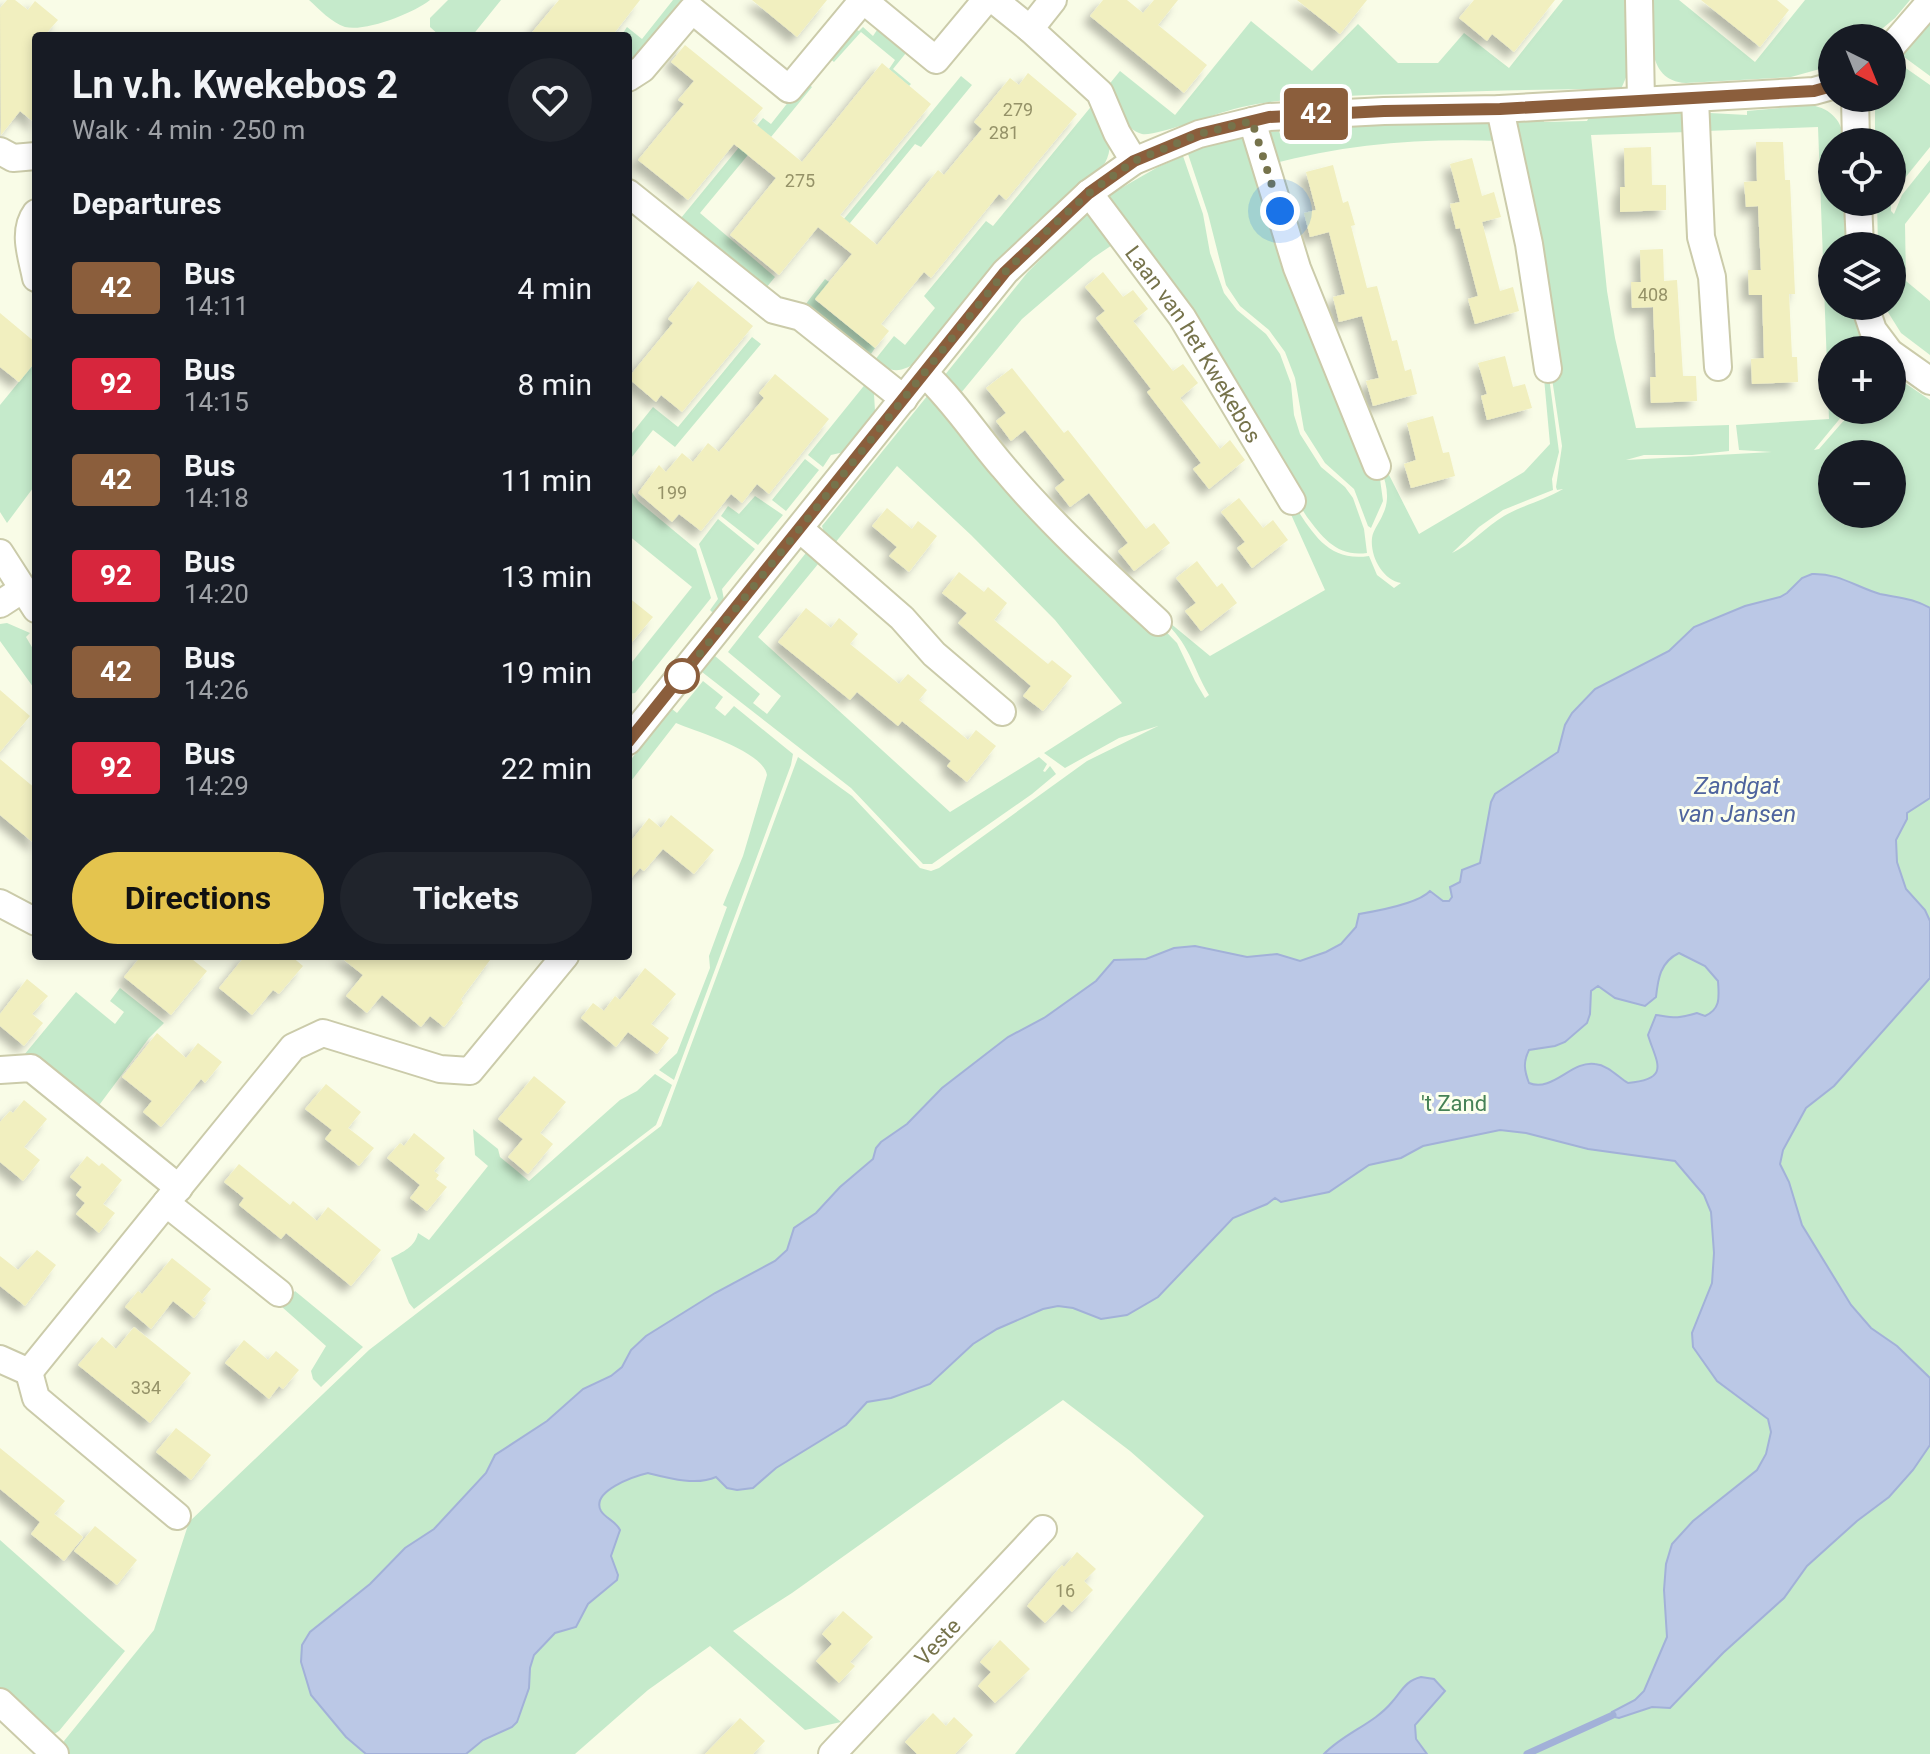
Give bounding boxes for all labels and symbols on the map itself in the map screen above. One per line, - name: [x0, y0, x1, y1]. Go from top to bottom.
- north arrow: [1818, 24, 1906, 112]
- line badge: 42: [1280, 88, 1352, 140]
- house number: 279: [1003, 99, 1033, 120]
- house number: 281: [989, 122, 1019, 143]
- house number: 275: [785, 170, 815, 191]
- your location: [1260, 191, 1300, 231]
- street label: Laan van het Kwekebos: [1120, 241, 1267, 447]
- house number: 408: [1638, 284, 1668, 305]
- house number: 199: [657, 482, 687, 503]
- unlabelled marker: [665, 659, 699, 693]
- water label: Zandgat van Jansen: [1678, 772, 1796, 828]
- park label: 't Zand: [1421, 1091, 1487, 1116]
- house number: 334: [131, 1377, 161, 1398]
- house number: 16: [1055, 1580, 1075, 1601]
- street label: Veste: [909, 1613, 965, 1670]

